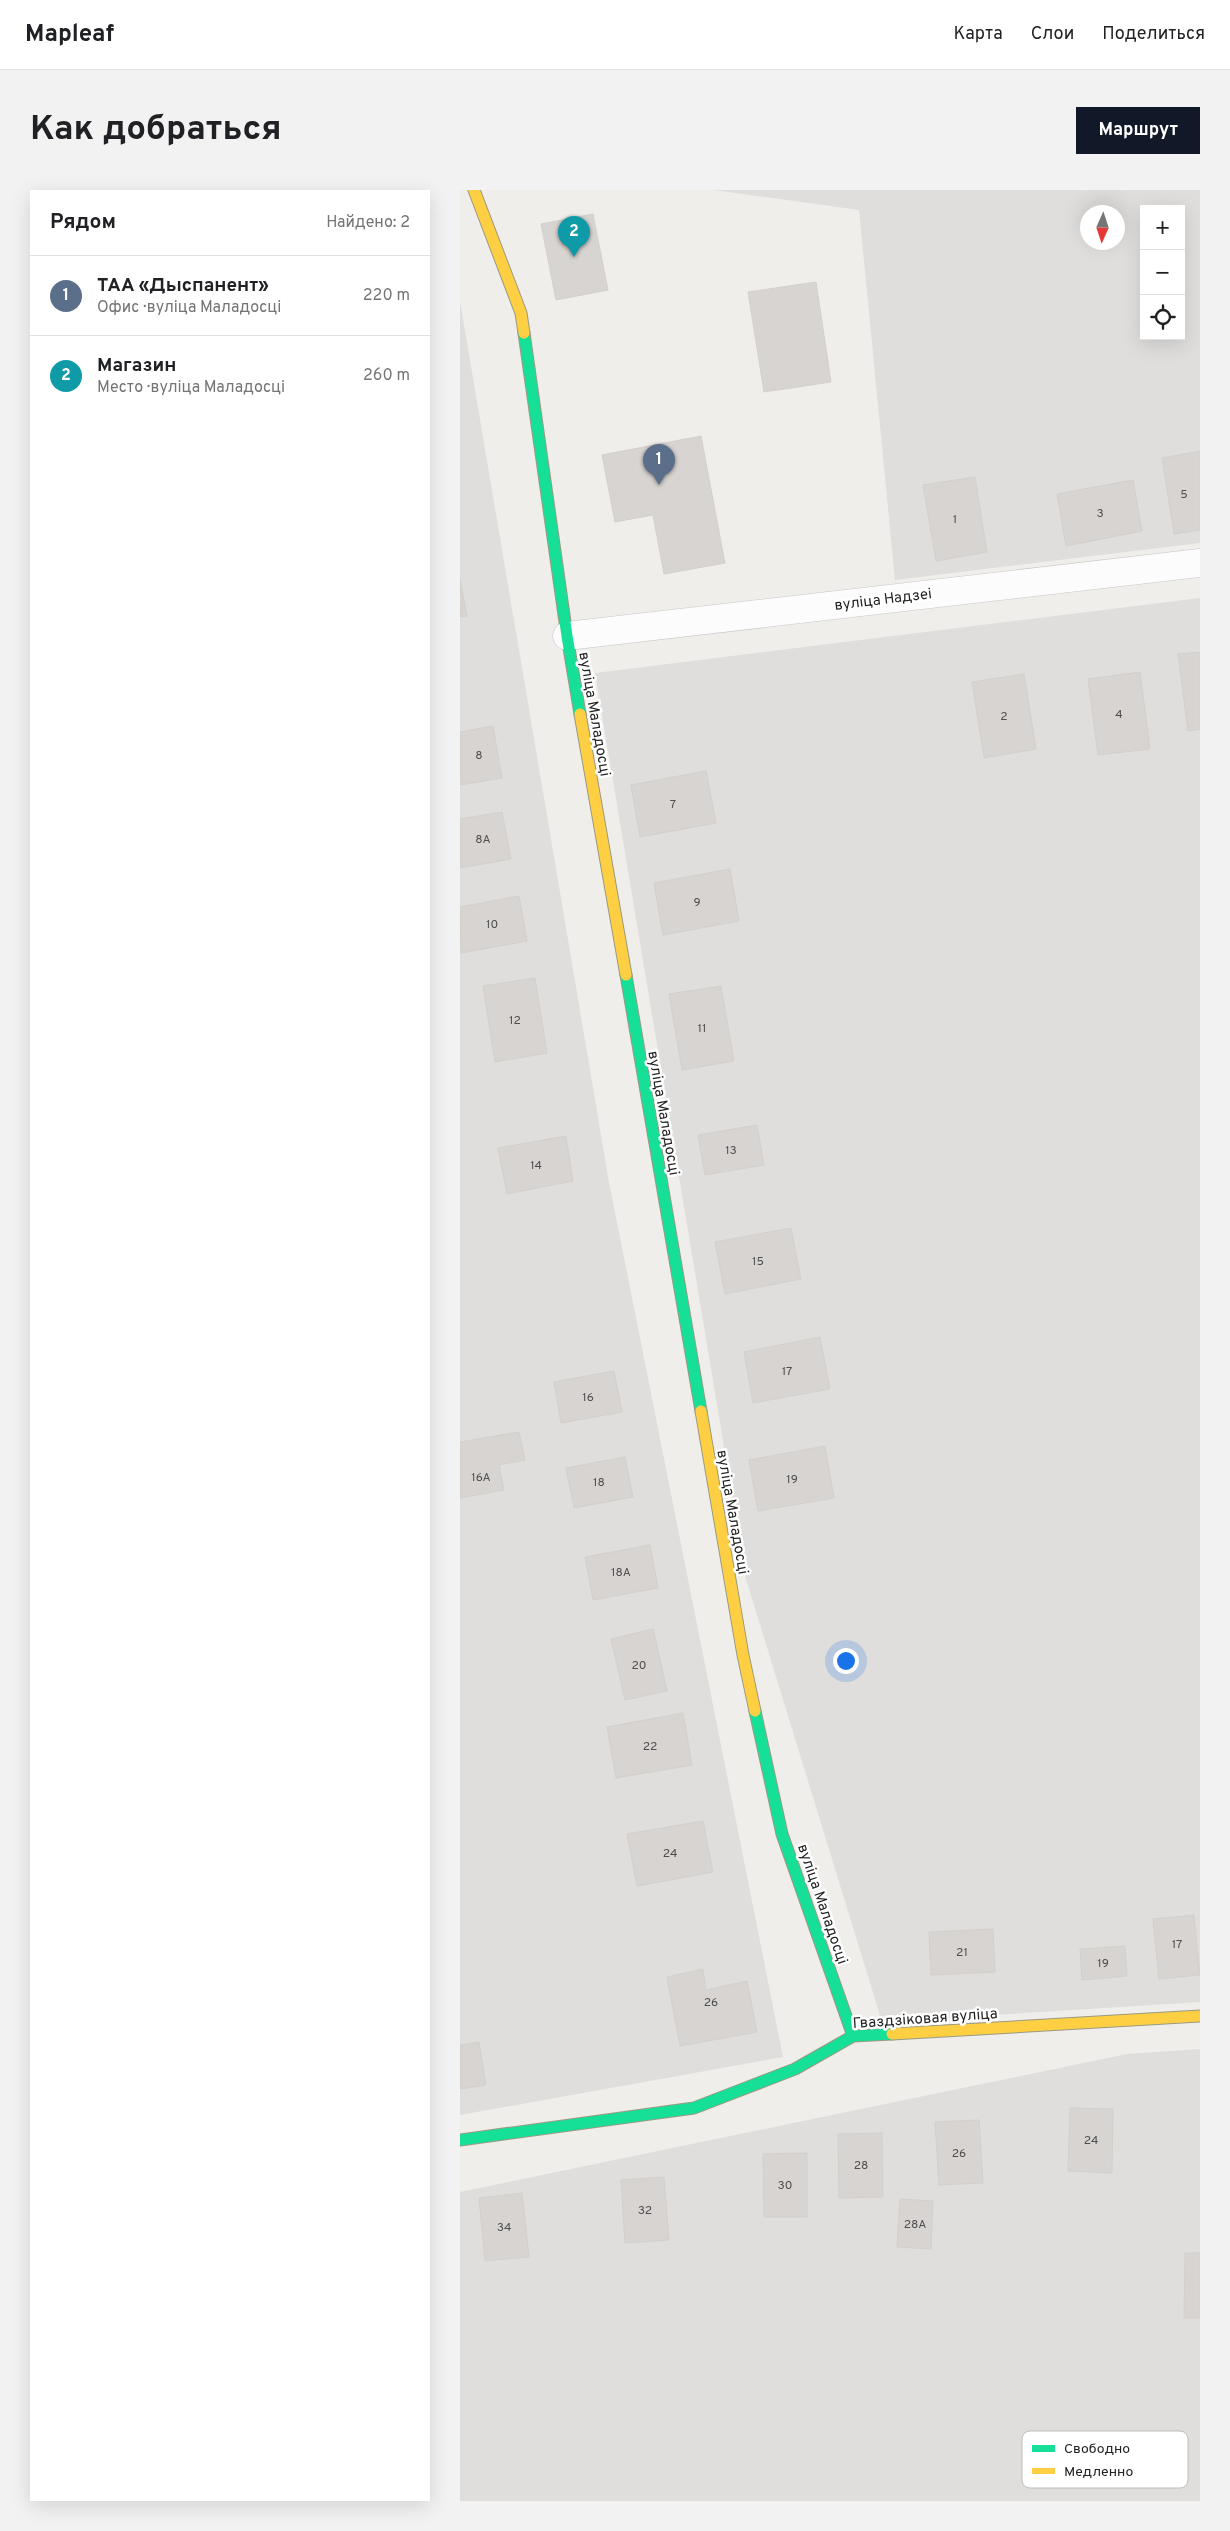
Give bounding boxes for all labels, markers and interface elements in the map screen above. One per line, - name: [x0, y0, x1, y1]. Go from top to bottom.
- text: Mapleaf: [25, 20, 114, 50]
- text: Карта: [953, 23, 1003, 46]
- text: Слои: [1031, 23, 1074, 46]
- text: Поделиться: [1102, 23, 1205, 46]
- button: Маршрут: [1076, 107, 1200, 154]
- text: Как добраться: [30, 108, 282, 152]
- north arrow: [1080, 205, 1125, 250]
- map controls: [1140, 205, 1185, 340]
- button: +: [1140, 205, 1185, 250]
- text: Рядом: [50, 209, 116, 236]
- text: Найдено: 2: [326, 213, 410, 233]
- pin: 2: [558, 216, 590, 257]
- button: −: [1140, 250, 1185, 295]
- text: ТАА «Дыспанент»: [97, 274, 269, 298]
- text: 1: [63, 286, 69, 306]
- text: 220 m: [363, 286, 410, 306]
- button: locate: [1140, 295, 1185, 340]
- text: Офис · вуліца Маладосці: [97, 298, 281, 318]
- text: Магазин: [97, 354, 176, 378]
- text: 2: [61, 366, 71, 386]
- text: 260 m: [363, 366, 410, 386]
- text: Место · вуліца Маладосці: [97, 378, 285, 398]
- pin: 1: [643, 444, 675, 485]
- house number: 5: [1180, 487, 1188, 503]
- house number: 3: [1096, 506, 1104, 522]
- house number: 1: [953, 512, 957, 528]
- street label: вуліца Надзеі: [833, 585, 933, 616]
- street label: вуліца Маладосці: [573, 651, 614, 778]
- house number: 4: [1115, 707, 1123, 723]
- house number: 2: [1000, 709, 1008, 725]
- house number: 8: [475, 748, 483, 764]
- house number: 7: [670, 797, 676, 813]
- house number: 8А: [475, 832, 491, 848]
- house number: 9: [693, 895, 701, 911]
- house number: 10: [486, 917, 498, 933]
- house number: 12: [509, 1013, 521, 1029]
- house number: 11: [698, 1021, 706, 1037]
- street label: вуліца Маладосці: [642, 1050, 683, 1177]
- house number: 13: [725, 1143, 737, 1159]
- house number: 14: [530, 1158, 542, 1174]
- house number: 15: [752, 1254, 764, 1270]
- house number: 17: [782, 1364, 792, 1380]
- house number: 16: [582, 1390, 594, 1406]
- street label: вуліца Маладосці: [711, 1449, 752, 1576]
- house number: 16А: [471, 1470, 491, 1486]
- house number: 19: [786, 1472, 798, 1488]
- house number: 18: [593, 1475, 605, 1491]
- house number: 18А: [611, 1565, 631, 1581]
- your location: [833, 1648, 859, 1674]
- house number: 20: [631, 1658, 647, 1674]
- house number: 22: [643, 1739, 657, 1755]
- street label: вуліца Маладосці: [792, 1842, 851, 1967]
- house number: 24: [663, 1846, 677, 1862]
- house number: 17: [1172, 1937, 1182, 1953]
- house number: 21: [956, 1945, 968, 1961]
- house number: 19: [1097, 1956, 1109, 1972]
- house number: 26: [704, 1995, 718, 2011]
- street label: Гваздзіковая вуліца: [852, 2005, 998, 2034]
- house number: 24: [1084, 2133, 1098, 2149]
- house number: 26: [952, 2146, 966, 2162]
- house number: 28: [854, 2158, 868, 2174]
- house number: 30: [778, 2178, 792, 2194]
- house number: 32: [638, 2203, 652, 2219]
- house number: 28А: [904, 2217, 926, 2233]
- house number: 34: [497, 2220, 511, 2236]
- legend: [1022, 2431, 1188, 2488]
- text: Свободно: [1064, 2441, 1130, 2458]
- text: Медленно: [1064, 2464, 1133, 2481]

